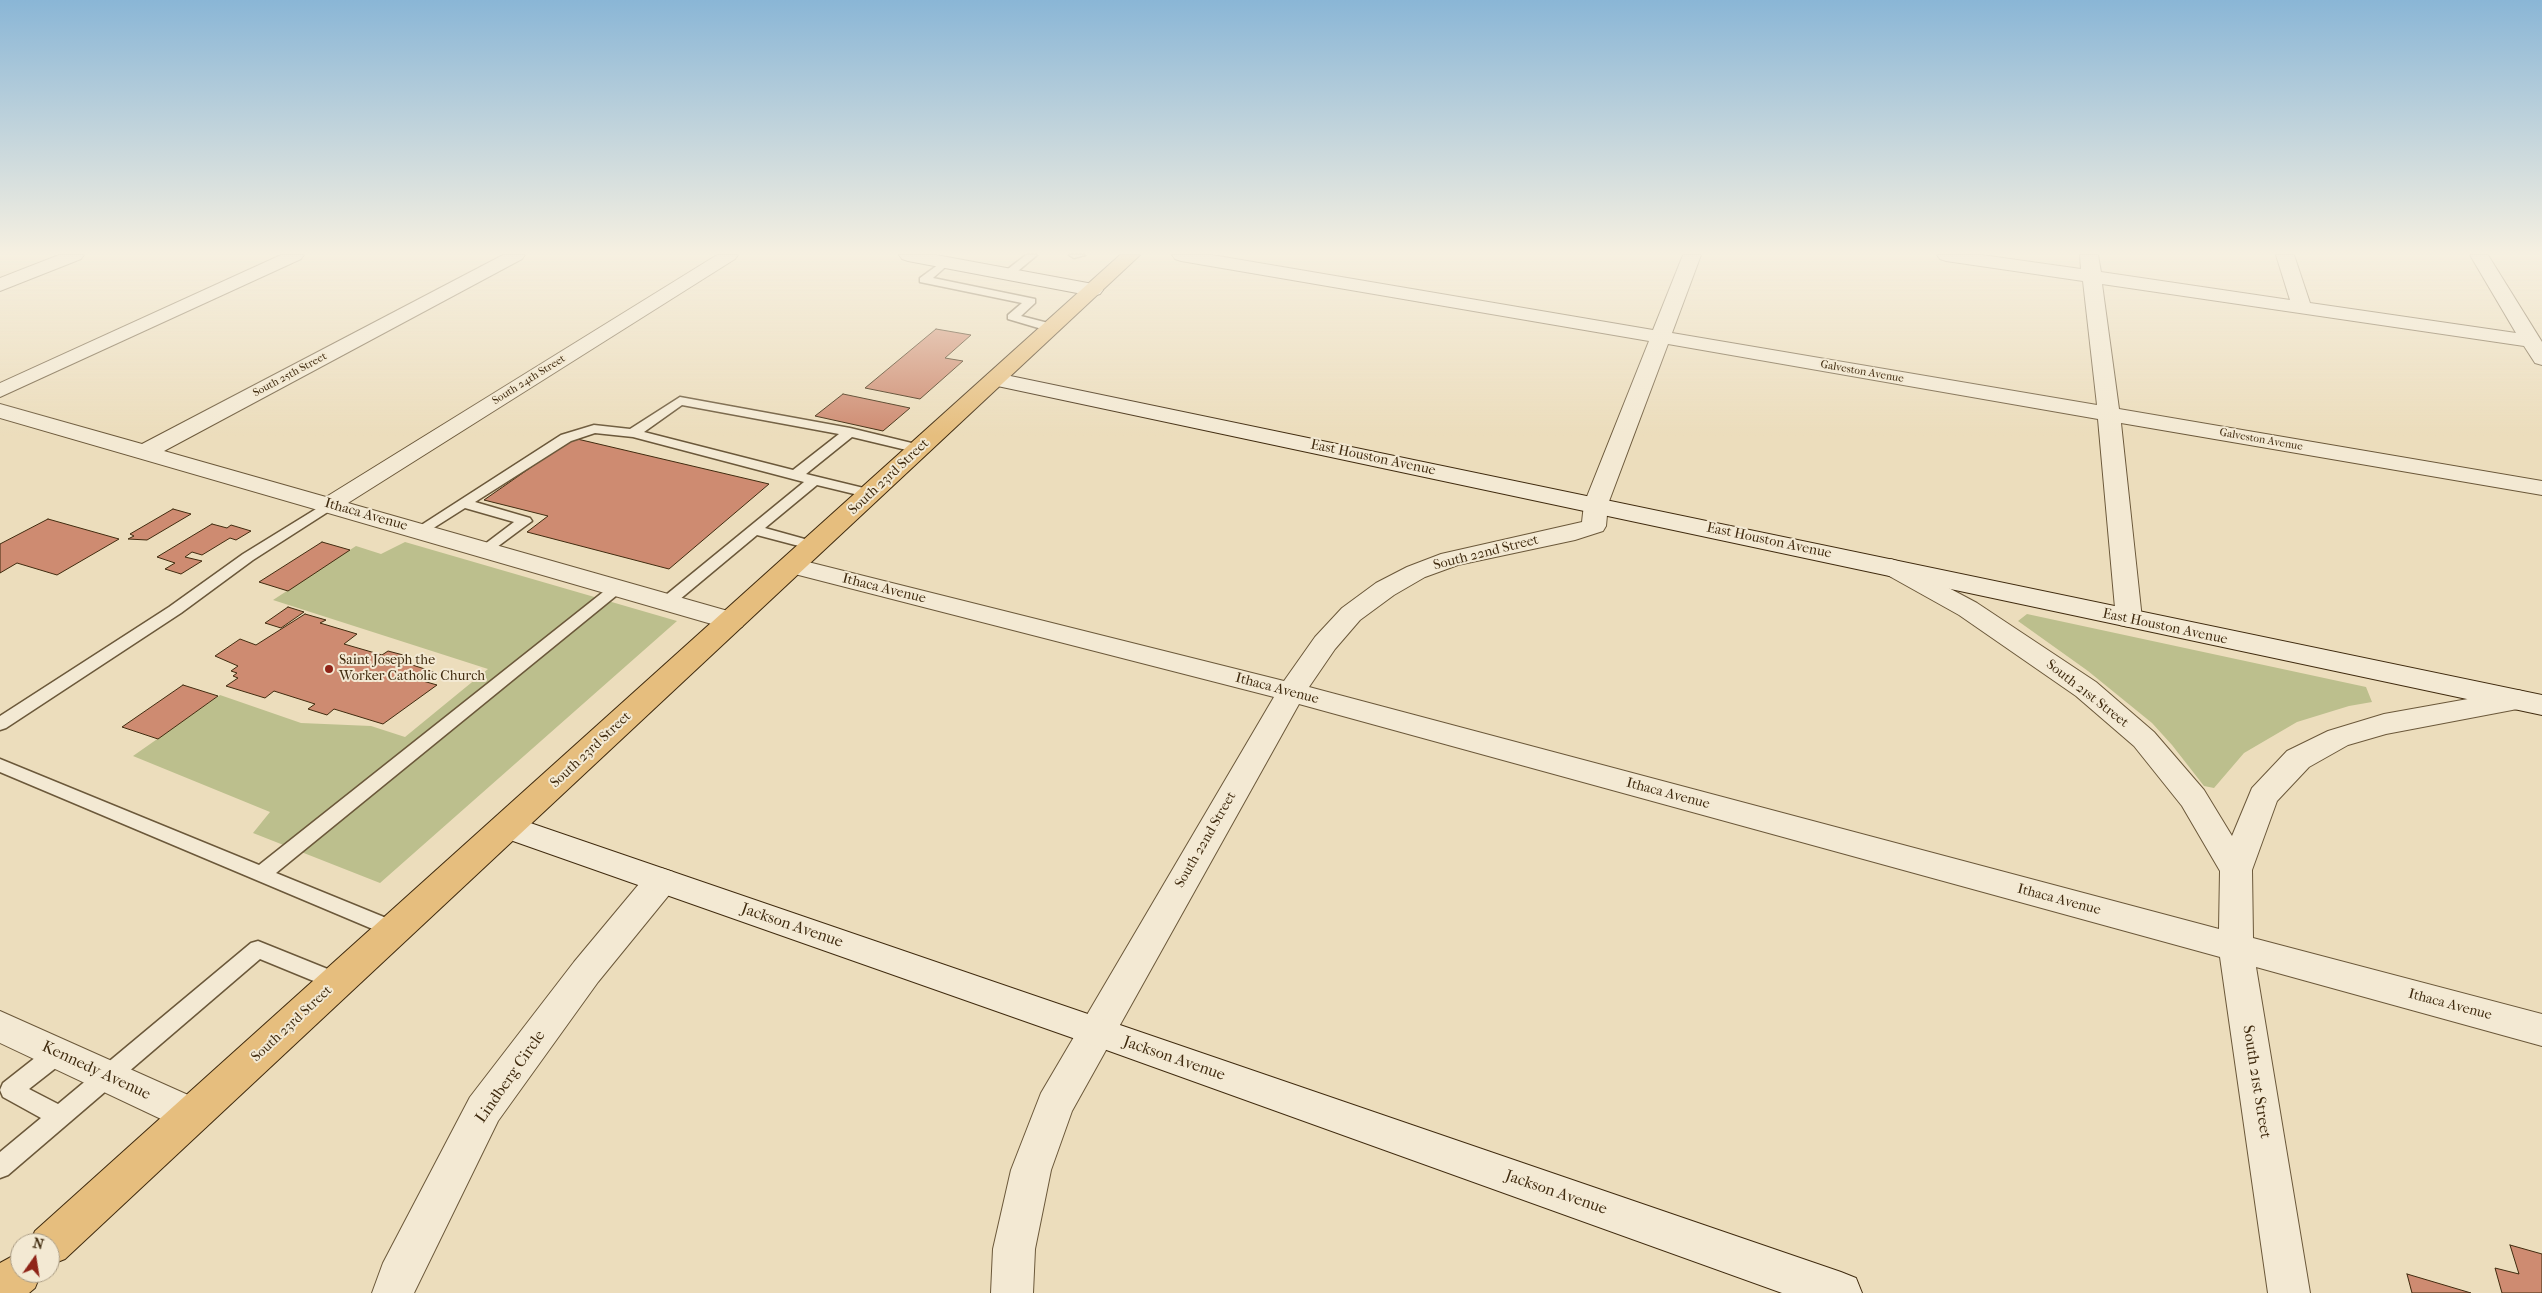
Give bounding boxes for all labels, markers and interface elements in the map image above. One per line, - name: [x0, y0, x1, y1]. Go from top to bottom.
- street label: South 25th Street: [251, 350, 329, 400]
- street label: South 24th Street: [490, 352, 568, 408]
- street label: Galveston Avenue: [1819, 358, 1905, 386]
- street label: Galveston Avenue: [2218, 426, 2304, 454]
- street label: South 23rd Street: [845, 435, 933, 519]
- street label: East Houston Avenue: [1309, 437, 1437, 479]
- street label: Ithaca Avenue: [323, 495, 409, 535]
- street label: East Houston Avenue: [1705, 520, 1833, 562]
- street label: South 22nd Street: [1432, 532, 1540, 574]
- street label: Ithaca Avenue: [841, 571, 927, 607]
- street label: East Houston Avenue: [2101, 606, 2229, 648]
- place label: Saint Joseph the Worker Catholic Church: [339, 653, 485, 686]
- street label: South 21st Street: [2042, 657, 2132, 731]
- marker: Saint Joseph the Worker Catholic Church: [323, 663, 335, 675]
- street label: Ithaca Avenue: [1234, 670, 1320, 708]
- street label: South 23rd Street: [547, 708, 635, 792]
- street label: Ithaca Avenue: [1625, 775, 1711, 813]
- street label: South 22nd Street: [1172, 789, 1240, 891]
- street label: Ithaca Avenue: [2016, 881, 2102, 919]
- street label: Jackson Avenue: [739, 900, 845, 952]
- street label: South 23rd Street: [248, 982, 336, 1066]
- street label: Ithaca Avenue: [2407, 986, 2493, 1024]
- street label: South 21st Street: [2238, 1024, 2274, 1140]
- street label: Lindberg Circle: [472, 1027, 550, 1127]
- street label: Jackson Avenue: [1121, 1033, 1227, 1085]
- street label: Kennedy Avenue: [39, 1037, 153, 1105]
- street label: Jackson Avenue: [1503, 1167, 1609, 1219]
- north arrow: [10, 1233, 60, 1283]
- text: N: [31, 1234, 45, 1253]

